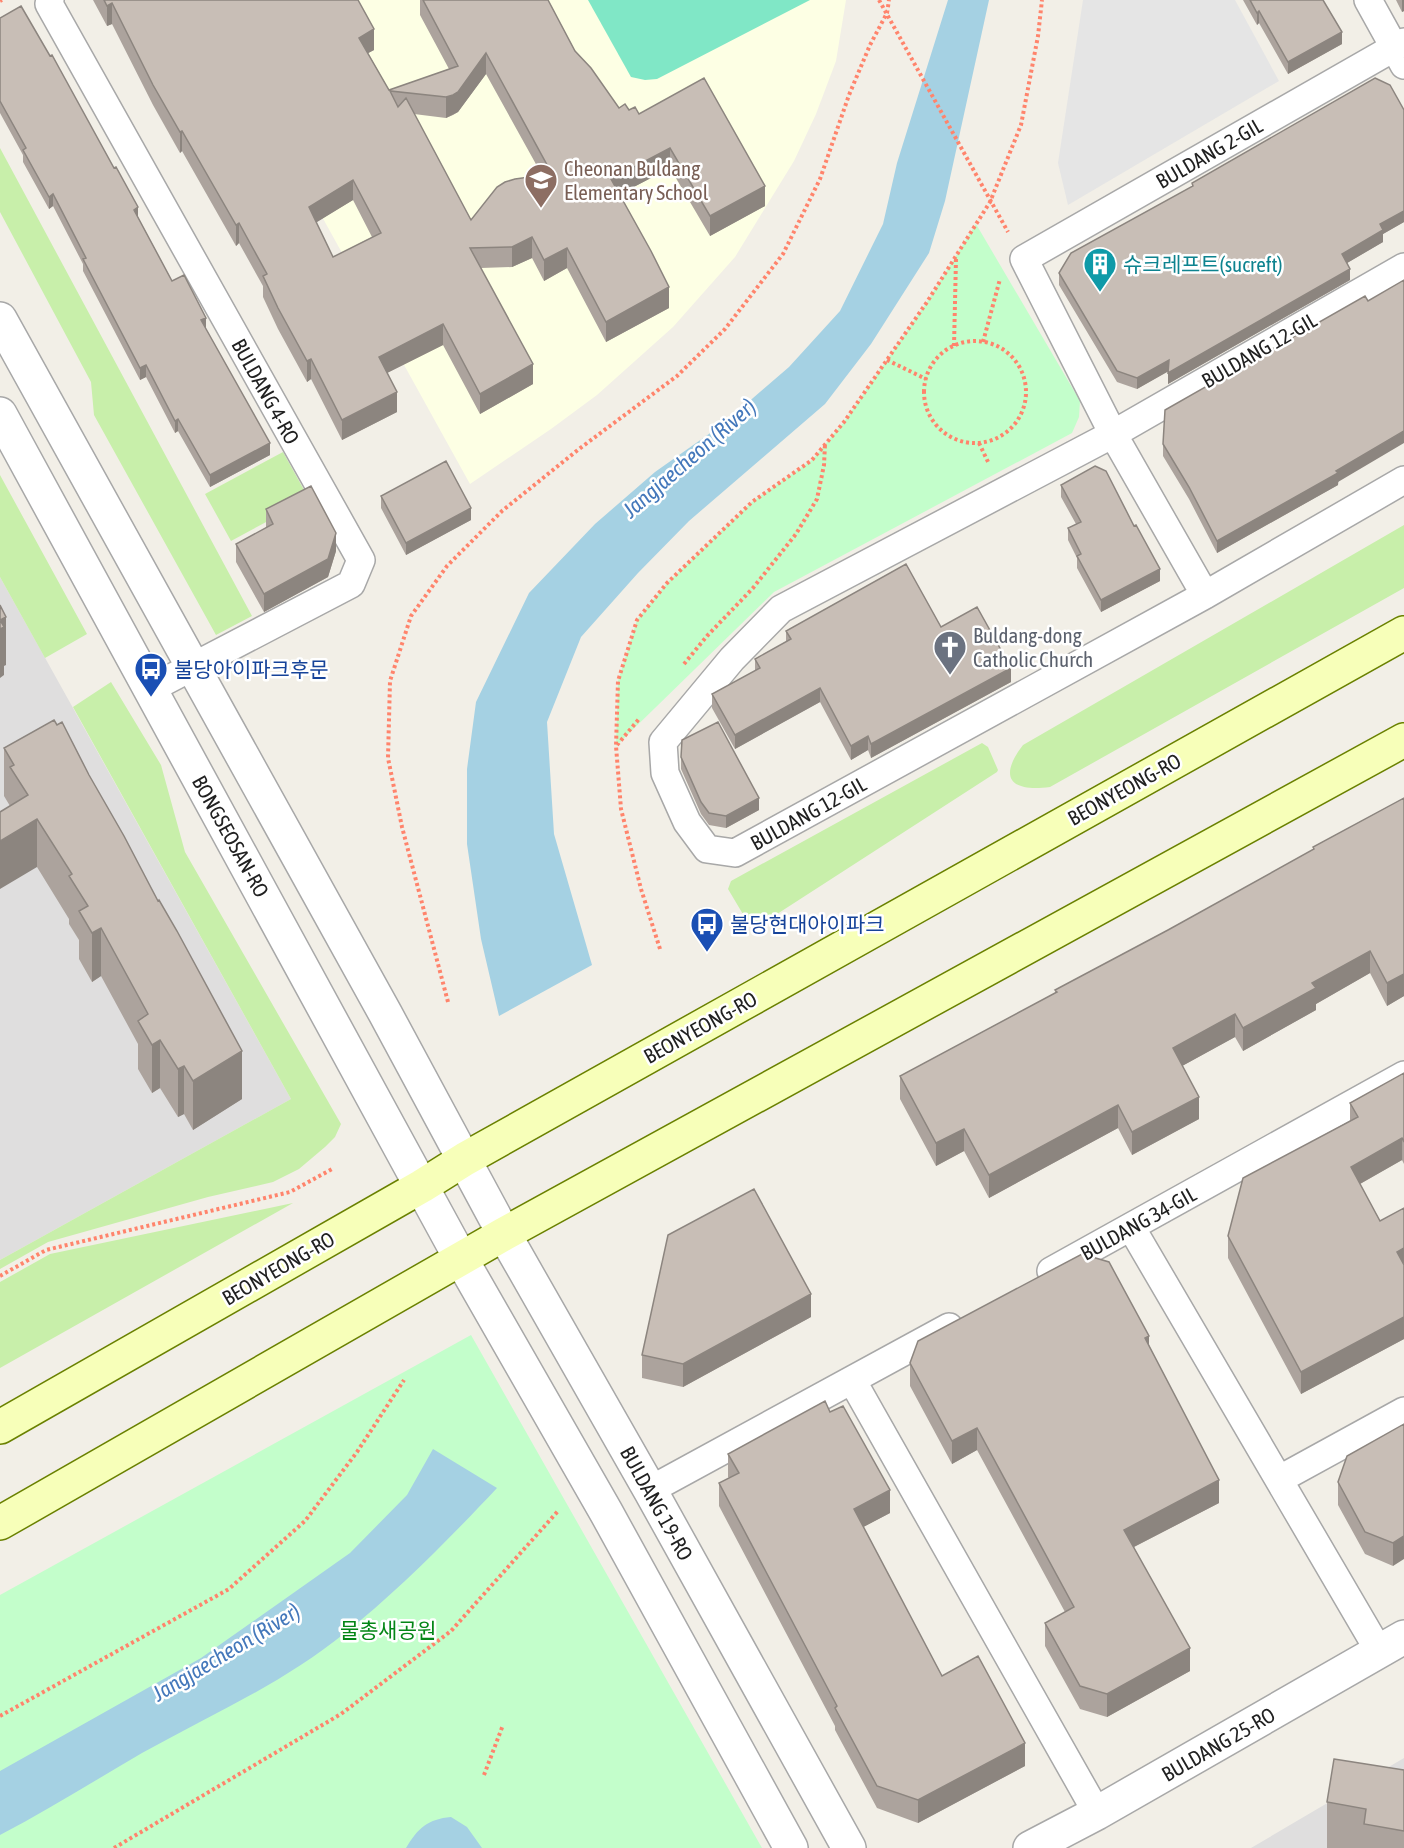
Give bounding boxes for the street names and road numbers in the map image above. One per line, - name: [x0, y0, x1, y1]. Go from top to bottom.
- street label: BULDANG 2-GIL: [1152, 113, 1266, 193]
- street label: BULDANG 12-GIL: [1197, 307, 1321, 393]
- street label: BULDANG 4-RO: [227, 334, 305, 448]
- street label: BEONYEONG-RO: [1063, 748, 1185, 830]
- street label: BONGSEOSAN-RO: [188, 771, 274, 901]
- street label: BULDANG 12-GIL: [746, 771, 870, 855]
- street label: BEONYEONG-RO: [639, 986, 761, 1068]
- street label: BULDANG 34-GIL: [1076, 1181, 1200, 1265]
- street label: BEONYEONG-RO: [218, 1226, 338, 1310]
- street label: BULDANG 19-RO: [616, 1442, 698, 1564]
- street label: BULDANG 25-RO: [1157, 1702, 1279, 1786]

